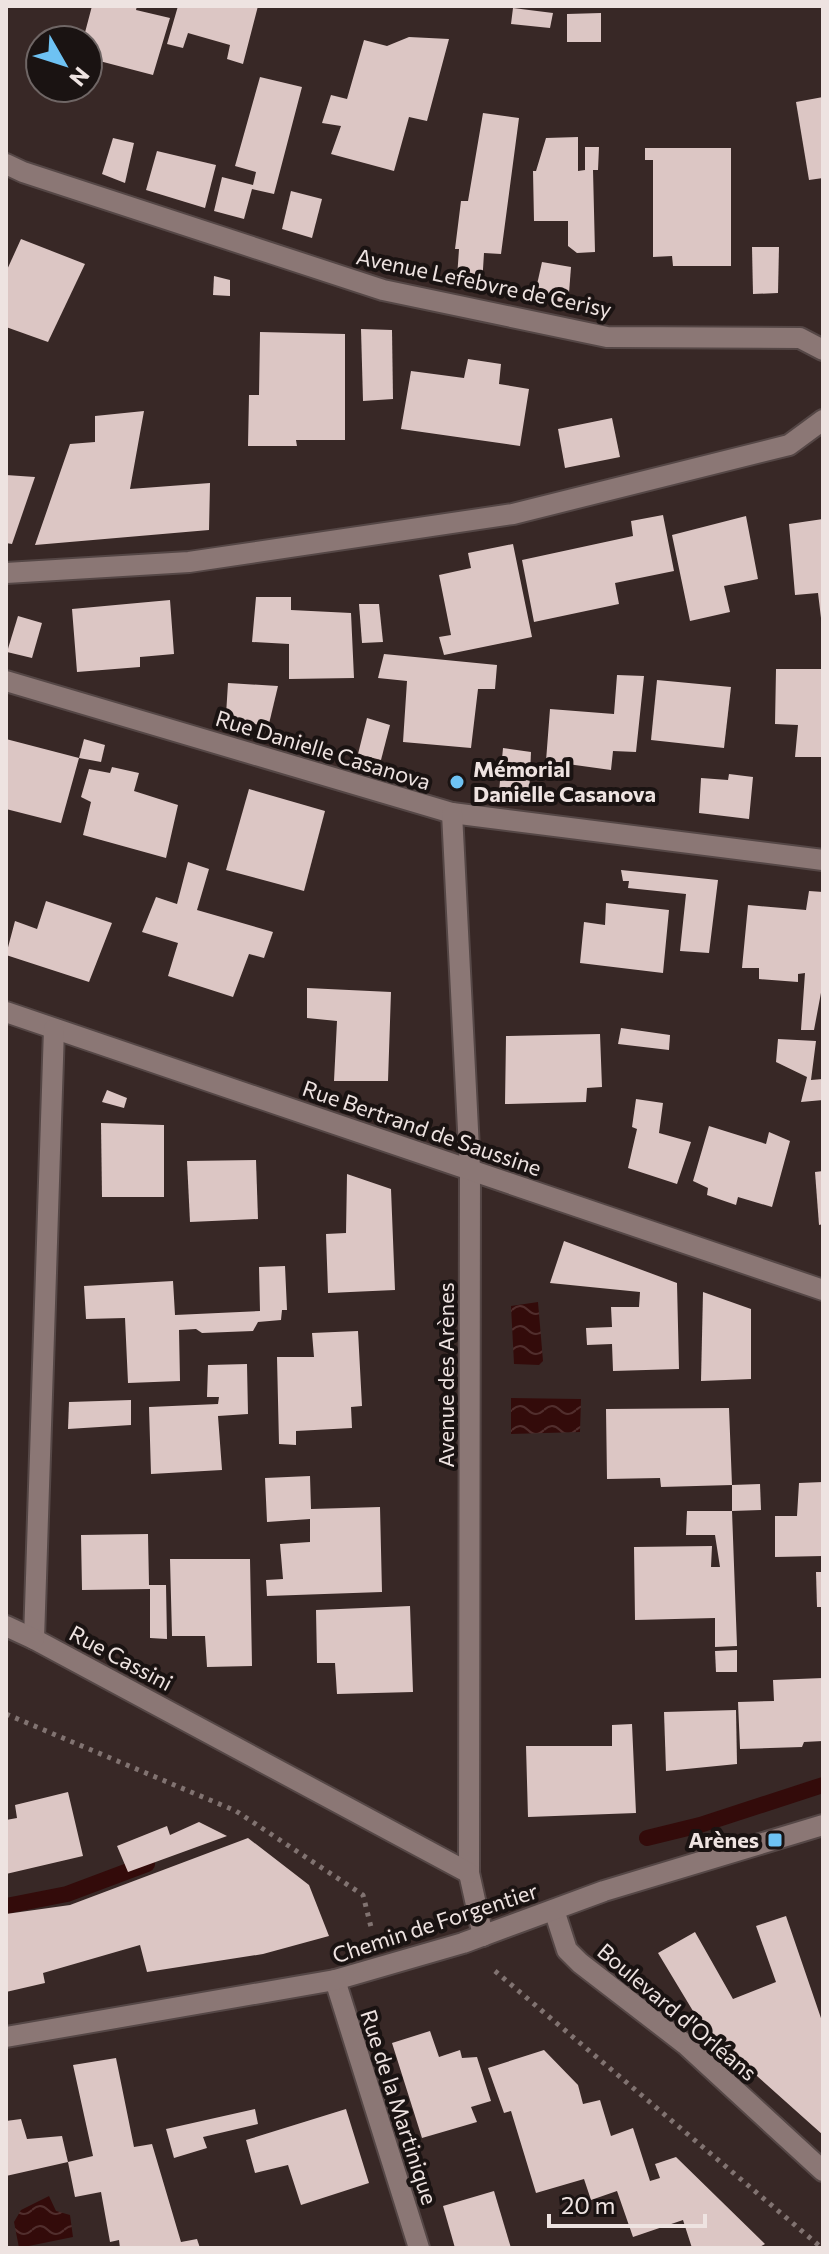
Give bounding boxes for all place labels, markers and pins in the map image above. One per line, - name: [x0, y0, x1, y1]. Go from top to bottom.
- place label: Mémorial Danielle Casanova: [473, 755, 656, 807]
- marker: Mémorial Danielle Casanova: [448, 773, 466, 791]
- place label: Arènes: [688, 1826, 759, 1853]
- marker: Arènes: [766, 1831, 784, 1849]

